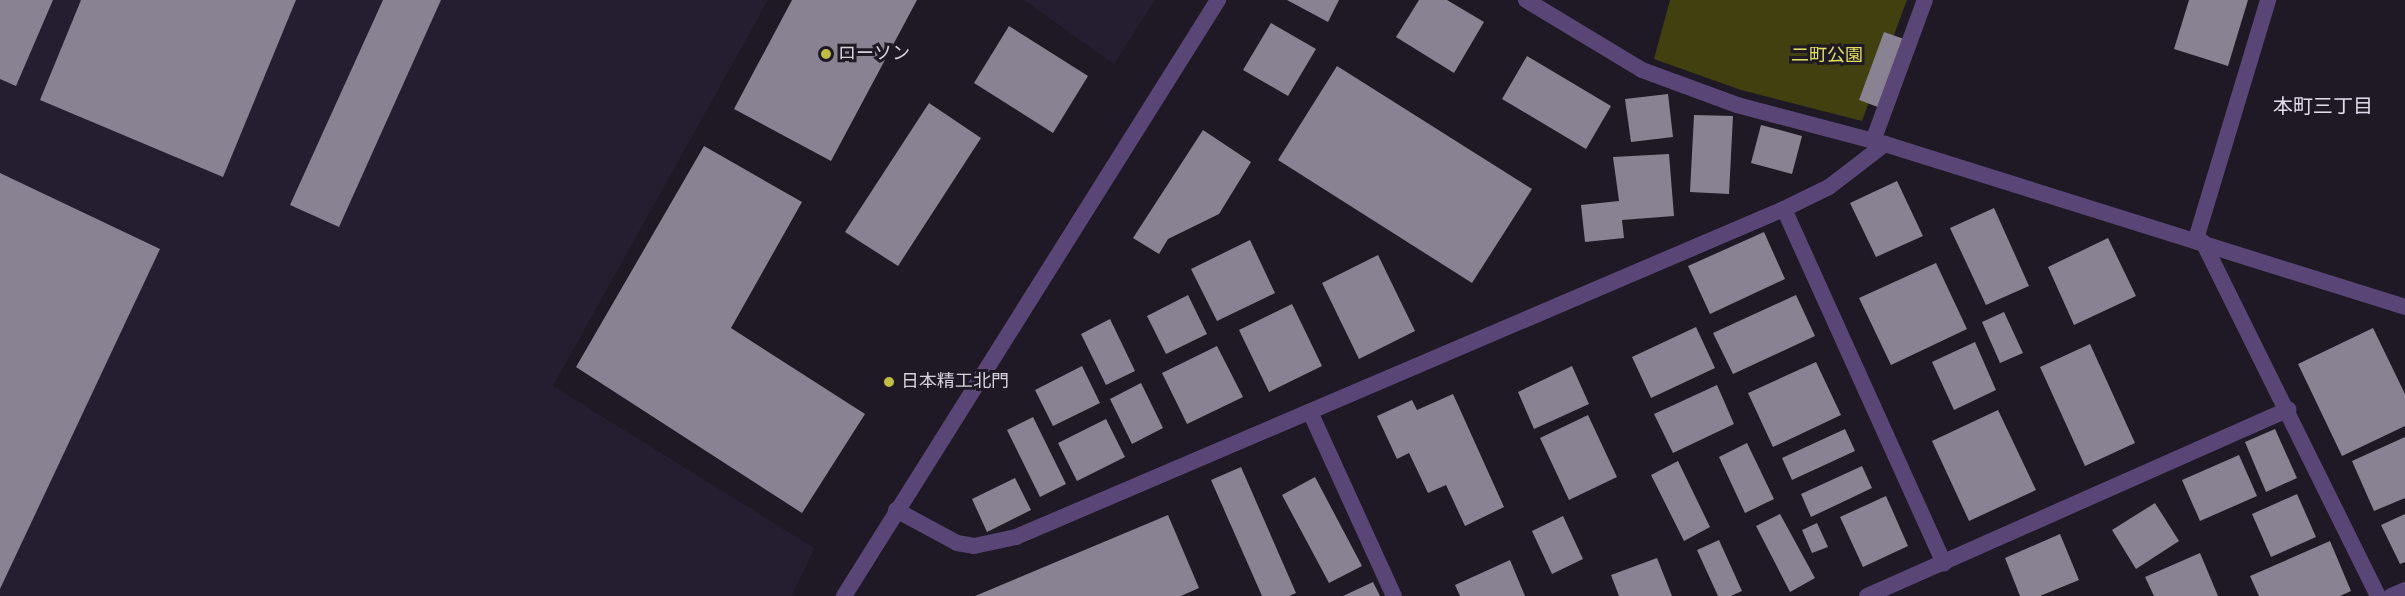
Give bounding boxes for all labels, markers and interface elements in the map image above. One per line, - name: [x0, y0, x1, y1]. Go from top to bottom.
- place label: ローソン: [838, 43, 910, 65]
- park label: 二町公園: [1791, 45, 1863, 67]
- marker: ローソン: [819, 47, 833, 61]
- district label: 本町三丁目: [2273, 95, 2373, 119]
- place label: 日本精工北門: [901, 371, 1009, 393]
- marker: 日本精工北門: [882, 375, 896, 389]

